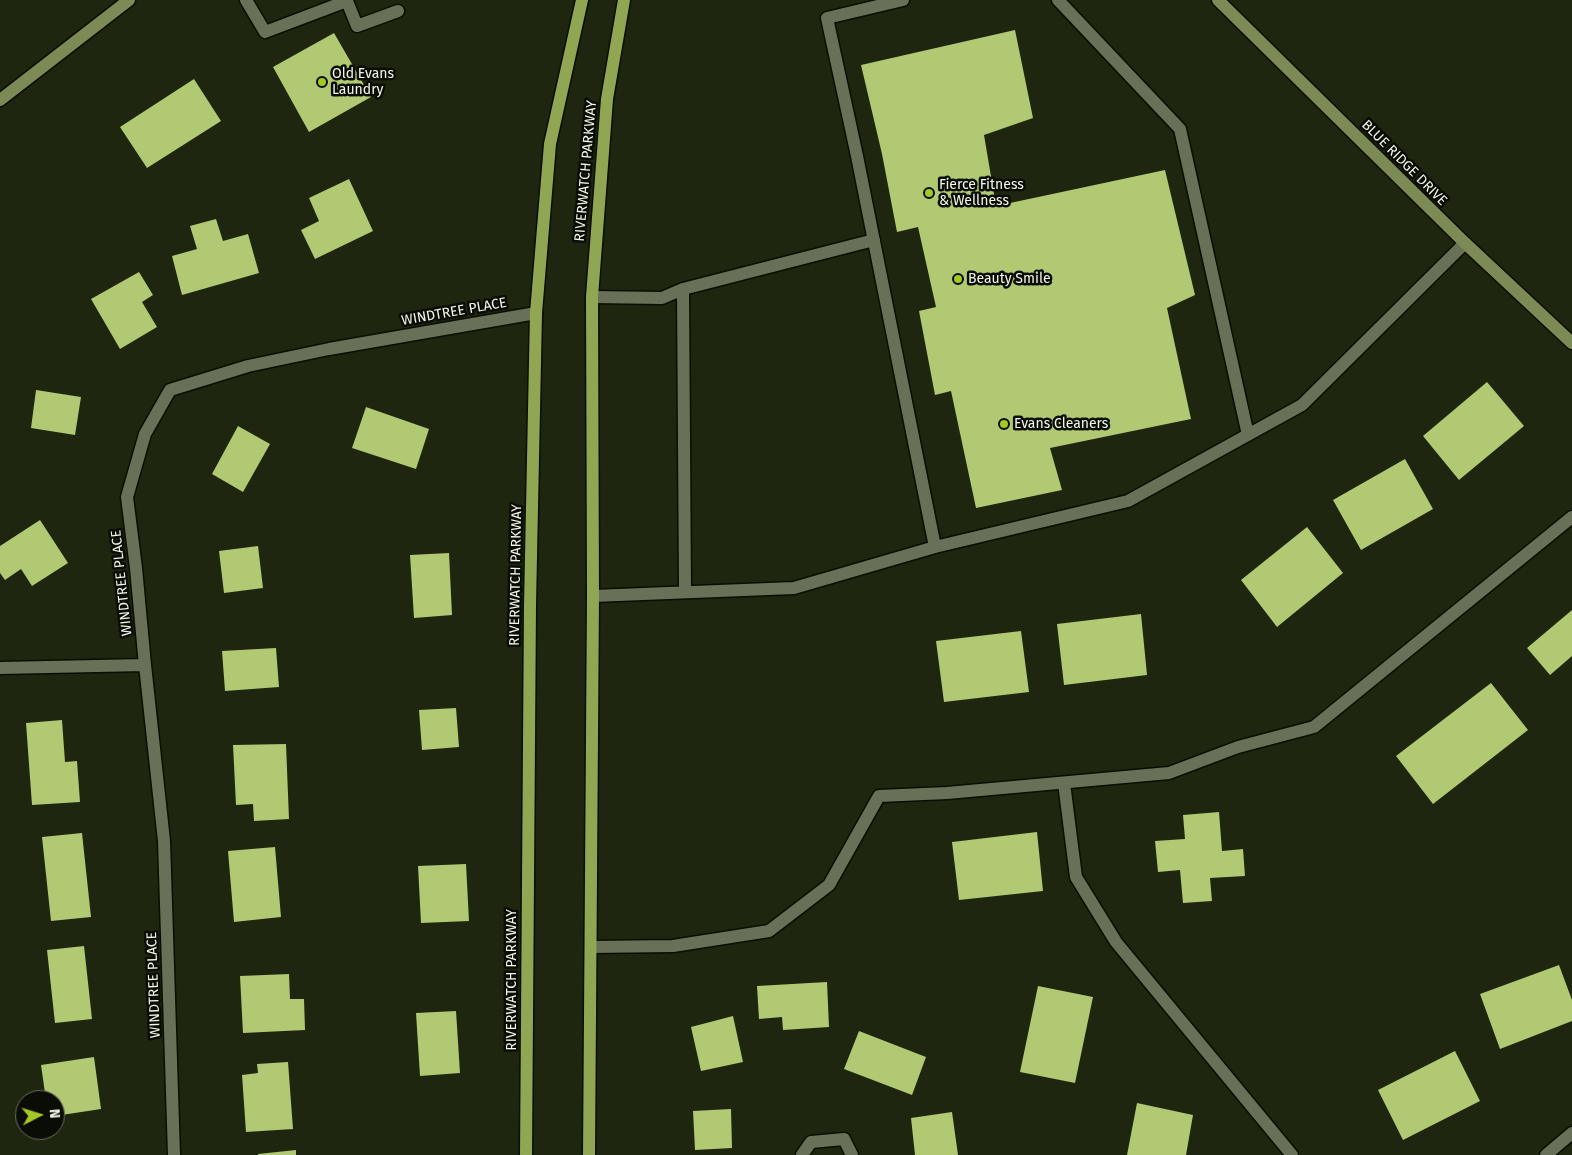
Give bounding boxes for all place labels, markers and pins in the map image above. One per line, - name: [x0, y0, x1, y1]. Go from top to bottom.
- place label: Old Evans Laundry: [332, 66, 394, 98]
- marker: Old Evans Laundry: [316, 76, 328, 88]
- place label: Fierce Fitness & Wellness: [939, 177, 1024, 210]
- marker: Fierce Fitness & Wellness: [923, 187, 935, 199]
- place label: Beauty Smile: [968, 271, 1051, 287]
- marker: Beauty Smile: [952, 273, 964, 285]
- place label: Evans Cleaners: [1014, 416, 1108, 432]
- marker: Evans Cleaners: [998, 418, 1010, 430]

